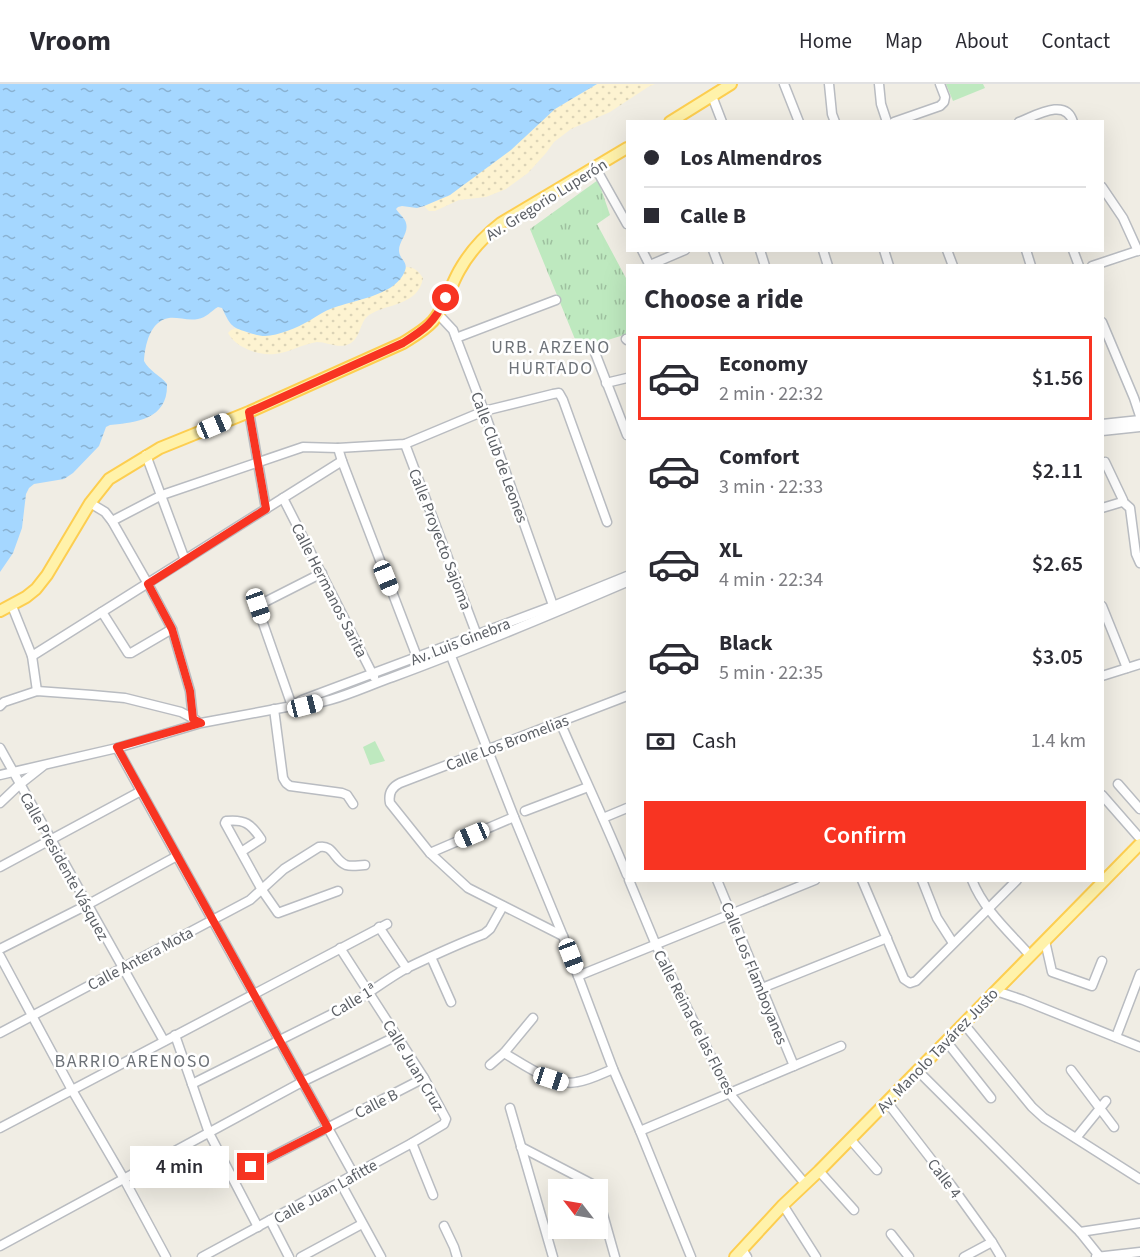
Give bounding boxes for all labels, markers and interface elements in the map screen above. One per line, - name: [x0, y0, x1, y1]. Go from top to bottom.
- text: Vroom: [30, 21, 111, 61]
- text: Home: [799, 26, 852, 56]
- text: Map: [885, 26, 923, 56]
- text: About: [956, 26, 1008, 56]
- text: Contact: [1041, 26, 1110, 56]
- text: Los Almendros: [680, 142, 822, 174]
- street label: Av. Gregorio Luperón: [482, 154, 612, 246]
- text: Calle B: [680, 200, 746, 232]
- text: Choose a ride: [644, 280, 804, 319]
- route start: [432, 284, 459, 311]
- district label: URB. ARZENO HURTADO: [491, 335, 611, 381]
- text: Economy: [719, 348, 808, 380]
- icon: car: [647, 351, 701, 405]
- text: $1.56: [1032, 362, 1083, 394]
- text: 2 min · 22:32: [719, 380, 823, 408]
- street label: Calle Club de Leones: [465, 389, 533, 526]
- car: [194, 411, 234, 441]
- text: Comfort: [719, 441, 800, 473]
- icon: car: [647, 444, 701, 498]
- text: $2.11: [1032, 455, 1083, 487]
- street label: Calle Proyecto Sajoma: [403, 466, 477, 613]
- text: 3 min · 22:33: [719, 473, 823, 501]
- street label: Calle Hermanos Sarita: [286, 519, 373, 662]
- text: XL: [719, 534, 743, 566]
- icon: car: [647, 537, 701, 591]
- text: $2.65: [1032, 548, 1083, 580]
- car: [371, 558, 401, 598]
- text: 4 min · 22:34: [719, 566, 823, 594]
- car: [244, 586, 272, 626]
- street label: Av. Luis Ginebra: [407, 613, 514, 671]
- text: Black: [719, 627, 773, 659]
- icon: car: [647, 630, 701, 684]
- text: $3.05: [1032, 641, 1083, 673]
- text: 5 min · 22:35: [719, 659, 823, 687]
- car: [285, 693, 325, 719]
- street label: Calle Los Bromelias: [443, 709, 572, 777]
- icon: cash: [644, 725, 677, 758]
- text: Cash: [692, 725, 737, 757]
- text: 1.4 km: [1031, 727, 1086, 755]
- street label: Calle Presidente Vásquez: [14, 788, 114, 945]
- button: Confirm: [644, 801, 1086, 870]
- car: [452, 820, 492, 850]
- street label: Calle Los Flamboyanes: [715, 899, 793, 1048]
- street label: Calle Antera Mota: [84, 922, 197, 996]
- car: [556, 936, 586, 976]
- street label: Calle Reina de las Flores: [648, 946, 740, 1099]
- street label: Calle 1ª: [326, 979, 381, 1023]
- street label: Av. Manolo Tavárez Justo: [872, 983, 1003, 1118]
- street label: Calle Juan Cruz: [377, 1016, 449, 1116]
- district label: BARRIO ARENOSO: [55, 1049, 211, 1074]
- car: [531, 1065, 571, 1093]
- street label: Calle B: [351, 1084, 402, 1124]
- callout: 4 min: [131, 1146, 230, 1188]
- text: 4 min: [156, 1153, 203, 1181]
- route end: [237, 1153, 264, 1180]
- street label: Calle Juan Lafitte: [270, 1154, 381, 1230]
- street label: Calle 4: [922, 1154, 966, 1203]
- north arrow: [548, 1179, 608, 1239]
- map controls: [548, 1179, 608, 1239]

